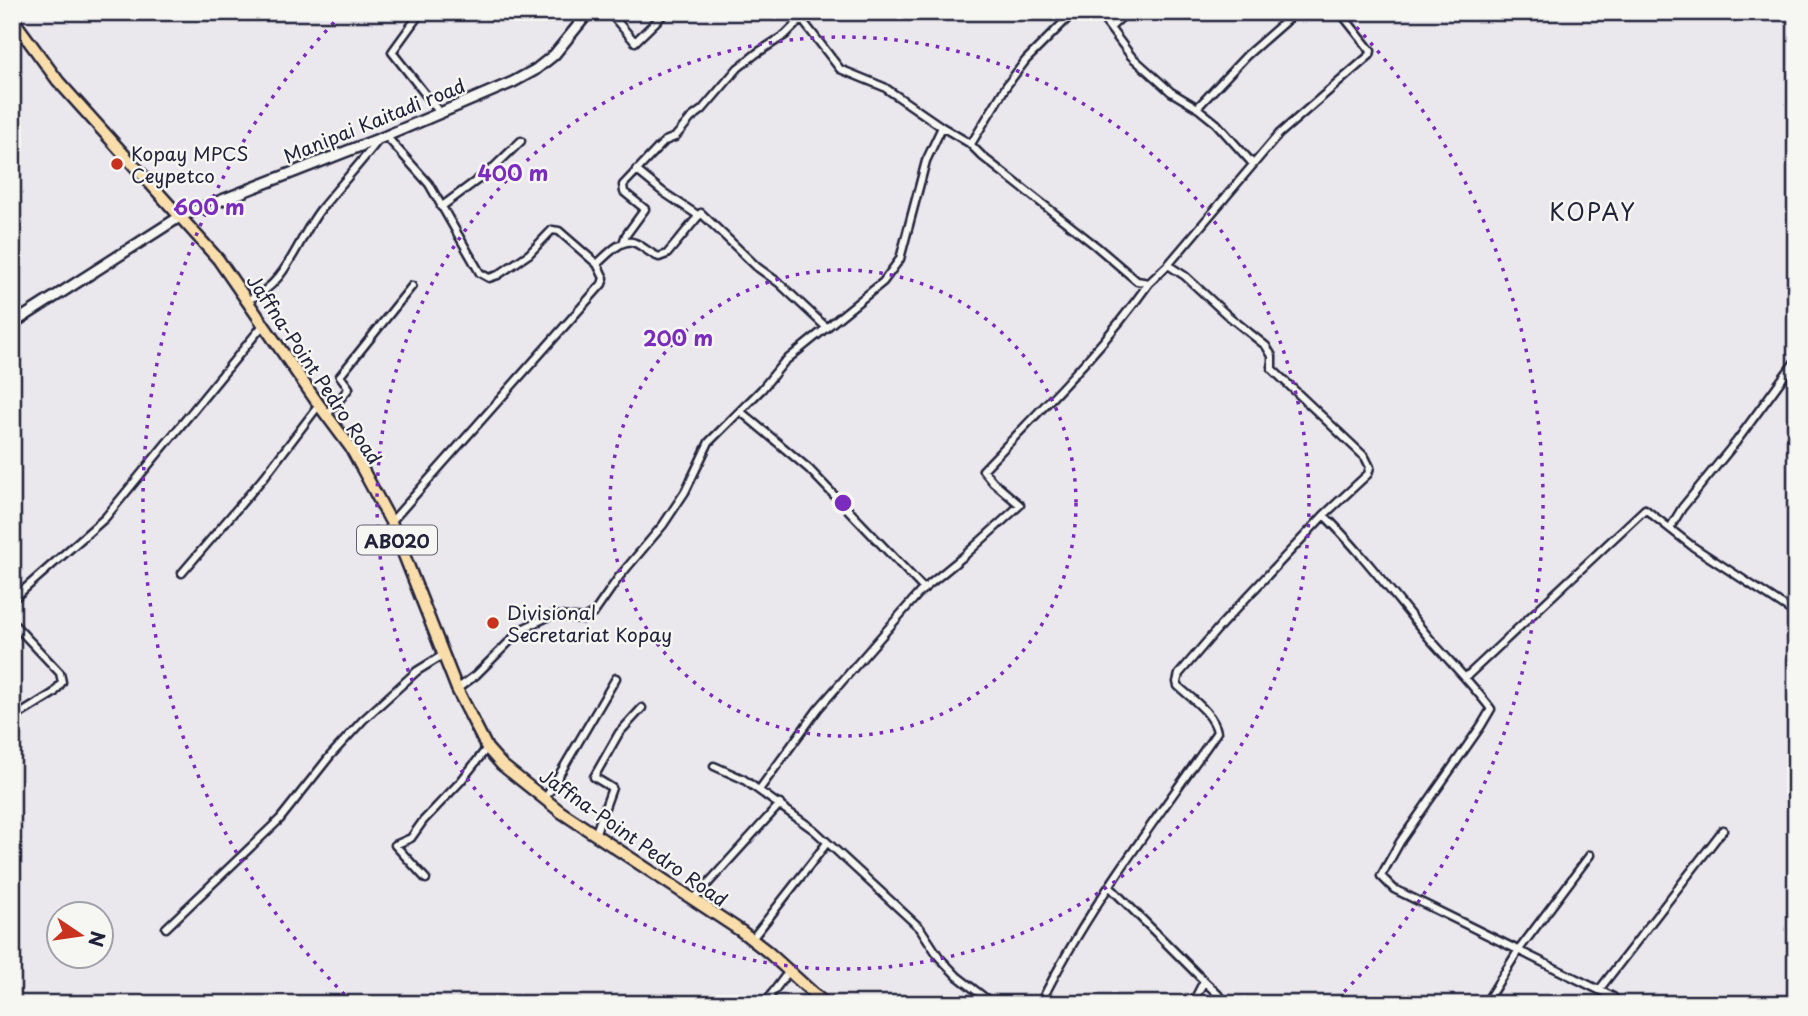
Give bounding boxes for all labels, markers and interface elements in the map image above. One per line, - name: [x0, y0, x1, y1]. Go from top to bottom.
- street label: Manipai Kaitadi road: [279, 71, 469, 169]
- place label: Kopay MPCS Ceypetco: [131, 139, 248, 189]
- marker: Kopay MPCS Ceypetco: [109, 156, 125, 172]
- text: 400 m: [478, 156, 548, 188]
- text: 600 m: [173, 190, 245, 222]
- district label: KOPAY: [1549, 194, 1637, 229]
- street label: Jaffna-Point Pedro Road: [241, 268, 389, 470]
- text: 200 m: [643, 321, 713, 353]
- centre of rings: [831, 491, 855, 515]
- road number: AB020: [357, 526, 437, 554]
- place label: Divisional Secretariat Kopay: [507, 598, 672, 648]
- marker: Divisional Secretariat Kopay: [485, 615, 501, 631]
- street label: Jaffna-Point Pedro Road: [534, 761, 734, 913]
- north arrow: [46, 900, 116, 970]
- text: N: [82, 929, 113, 950]

